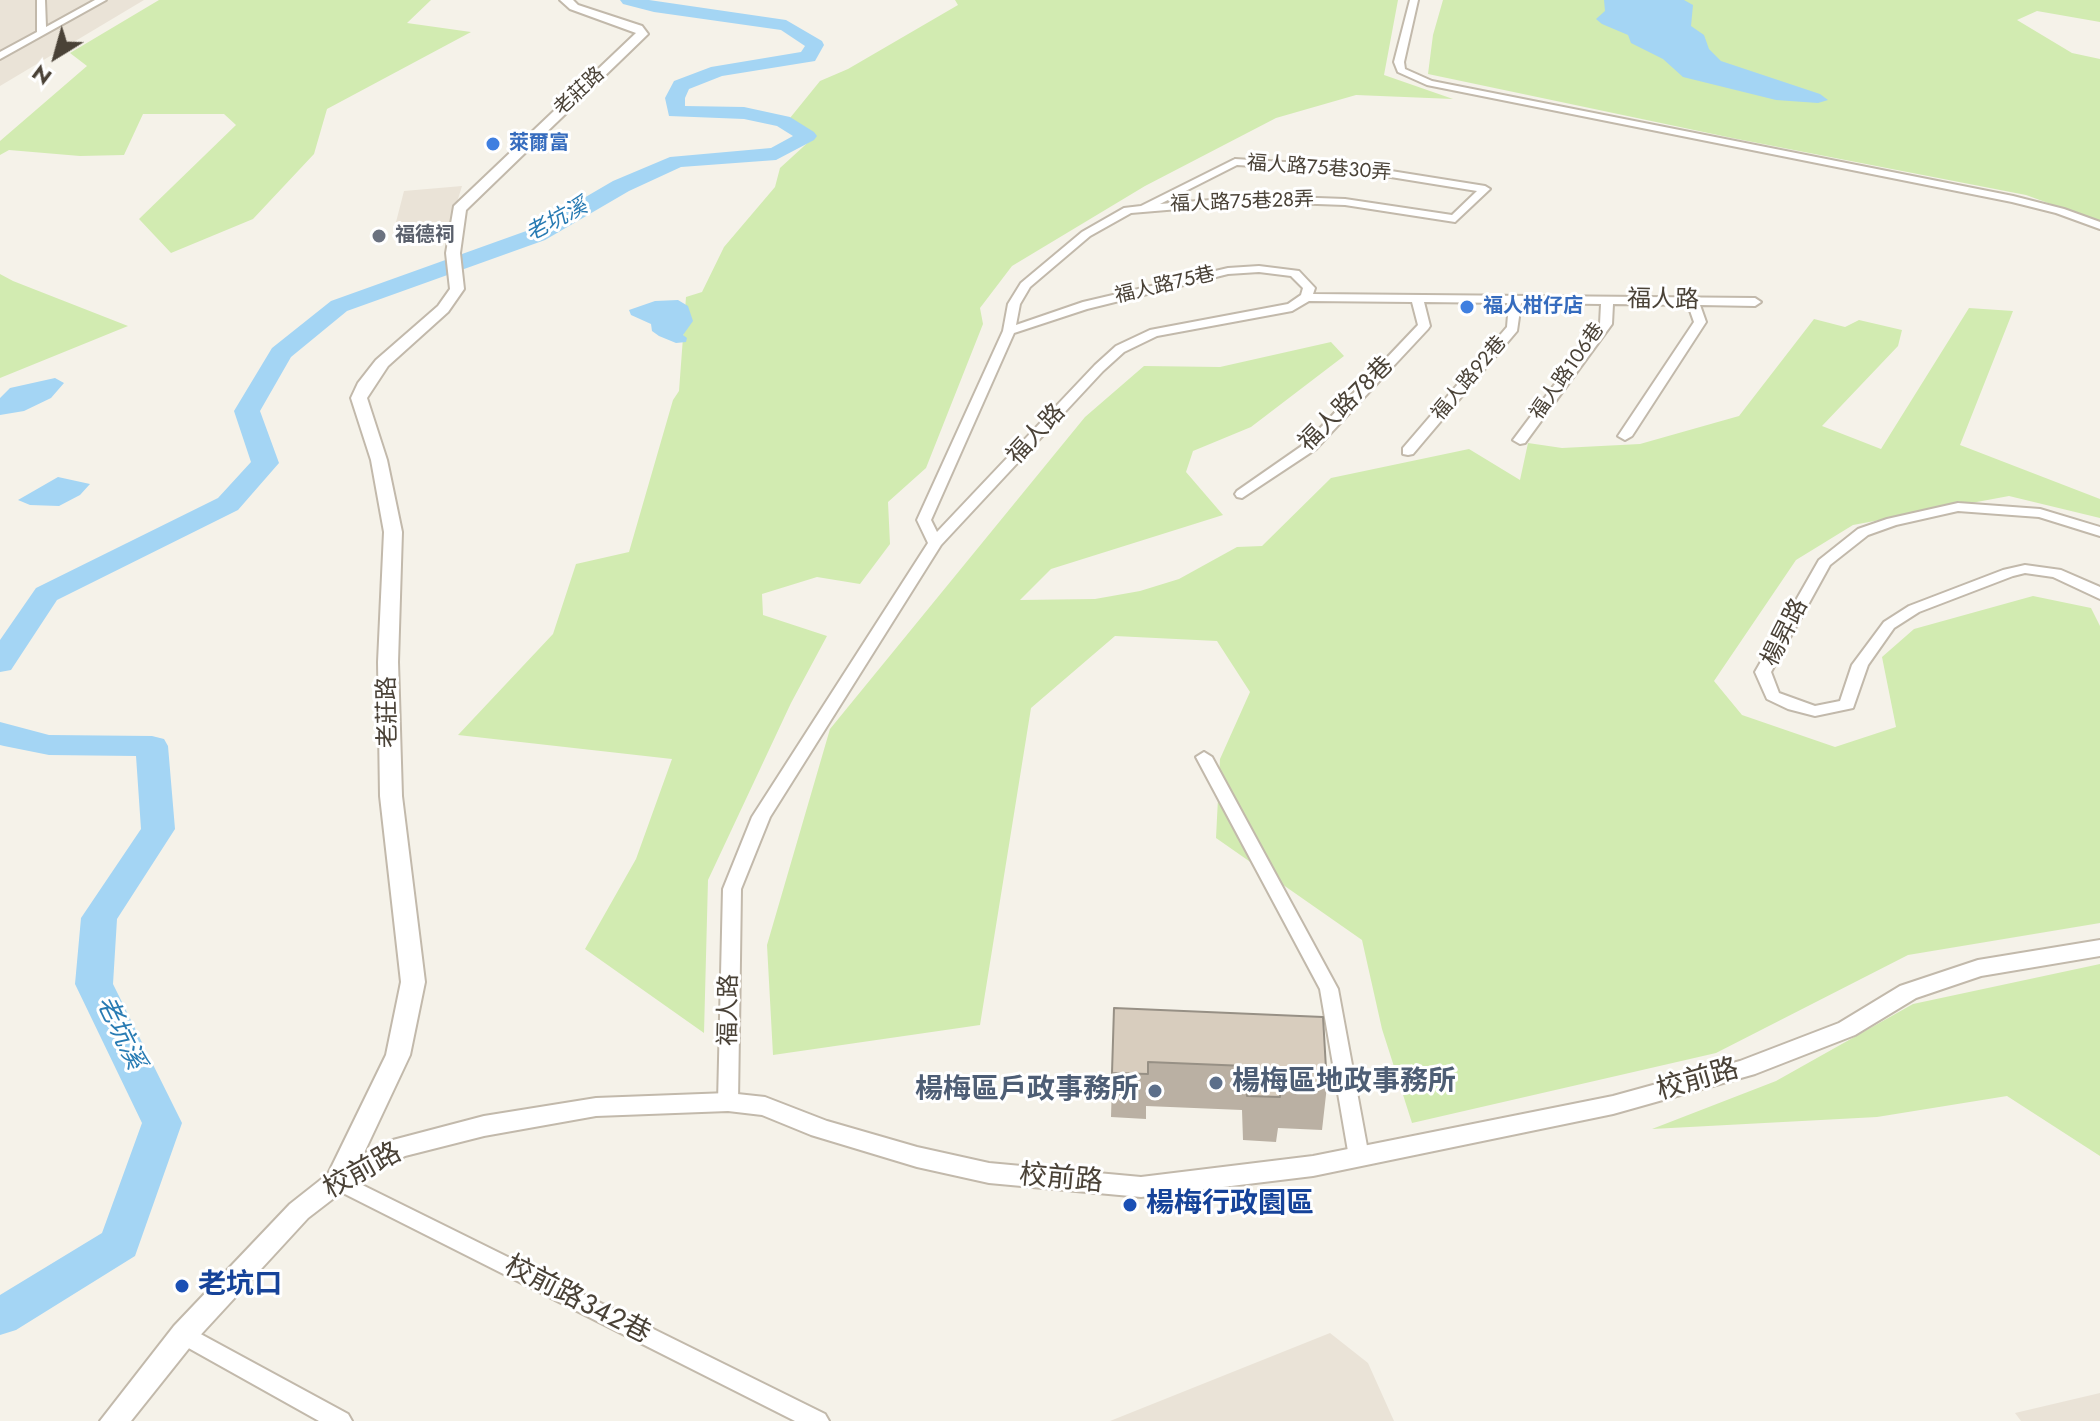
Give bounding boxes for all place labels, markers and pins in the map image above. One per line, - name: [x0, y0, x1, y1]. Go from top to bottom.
- place label: 萊爾富: [509, 132, 569, 156]
- marker: 萊爾富: [484, 135, 502, 153]
- place label: 福德祠: [395, 224, 455, 248]
- marker: 福德祠: [370, 227, 388, 245]
- place label: 福人柑仔店: [1483, 295, 1583, 319]
- marker: 福人柑仔店: [1458, 298, 1476, 316]
- place label: 楊梅區地政事務所: [1232, 1066, 1456, 1100]
- place label: 楊梅區戶政事務所: [915, 1074, 1139, 1108]
- marker: 楊梅區地政事務所: [1207, 1074, 1225, 1092]
- marker: 楊梅區戶政事務所: [1146, 1082, 1164, 1100]
- place label: 楊梅行政園區: [1146, 1188, 1314, 1222]
- marker: 楊梅行政園區: [1121, 1196, 1139, 1214]
- place label: 老坑口: [198, 1269, 282, 1303]
- marker: 老坑口: [173, 1277, 191, 1295]

